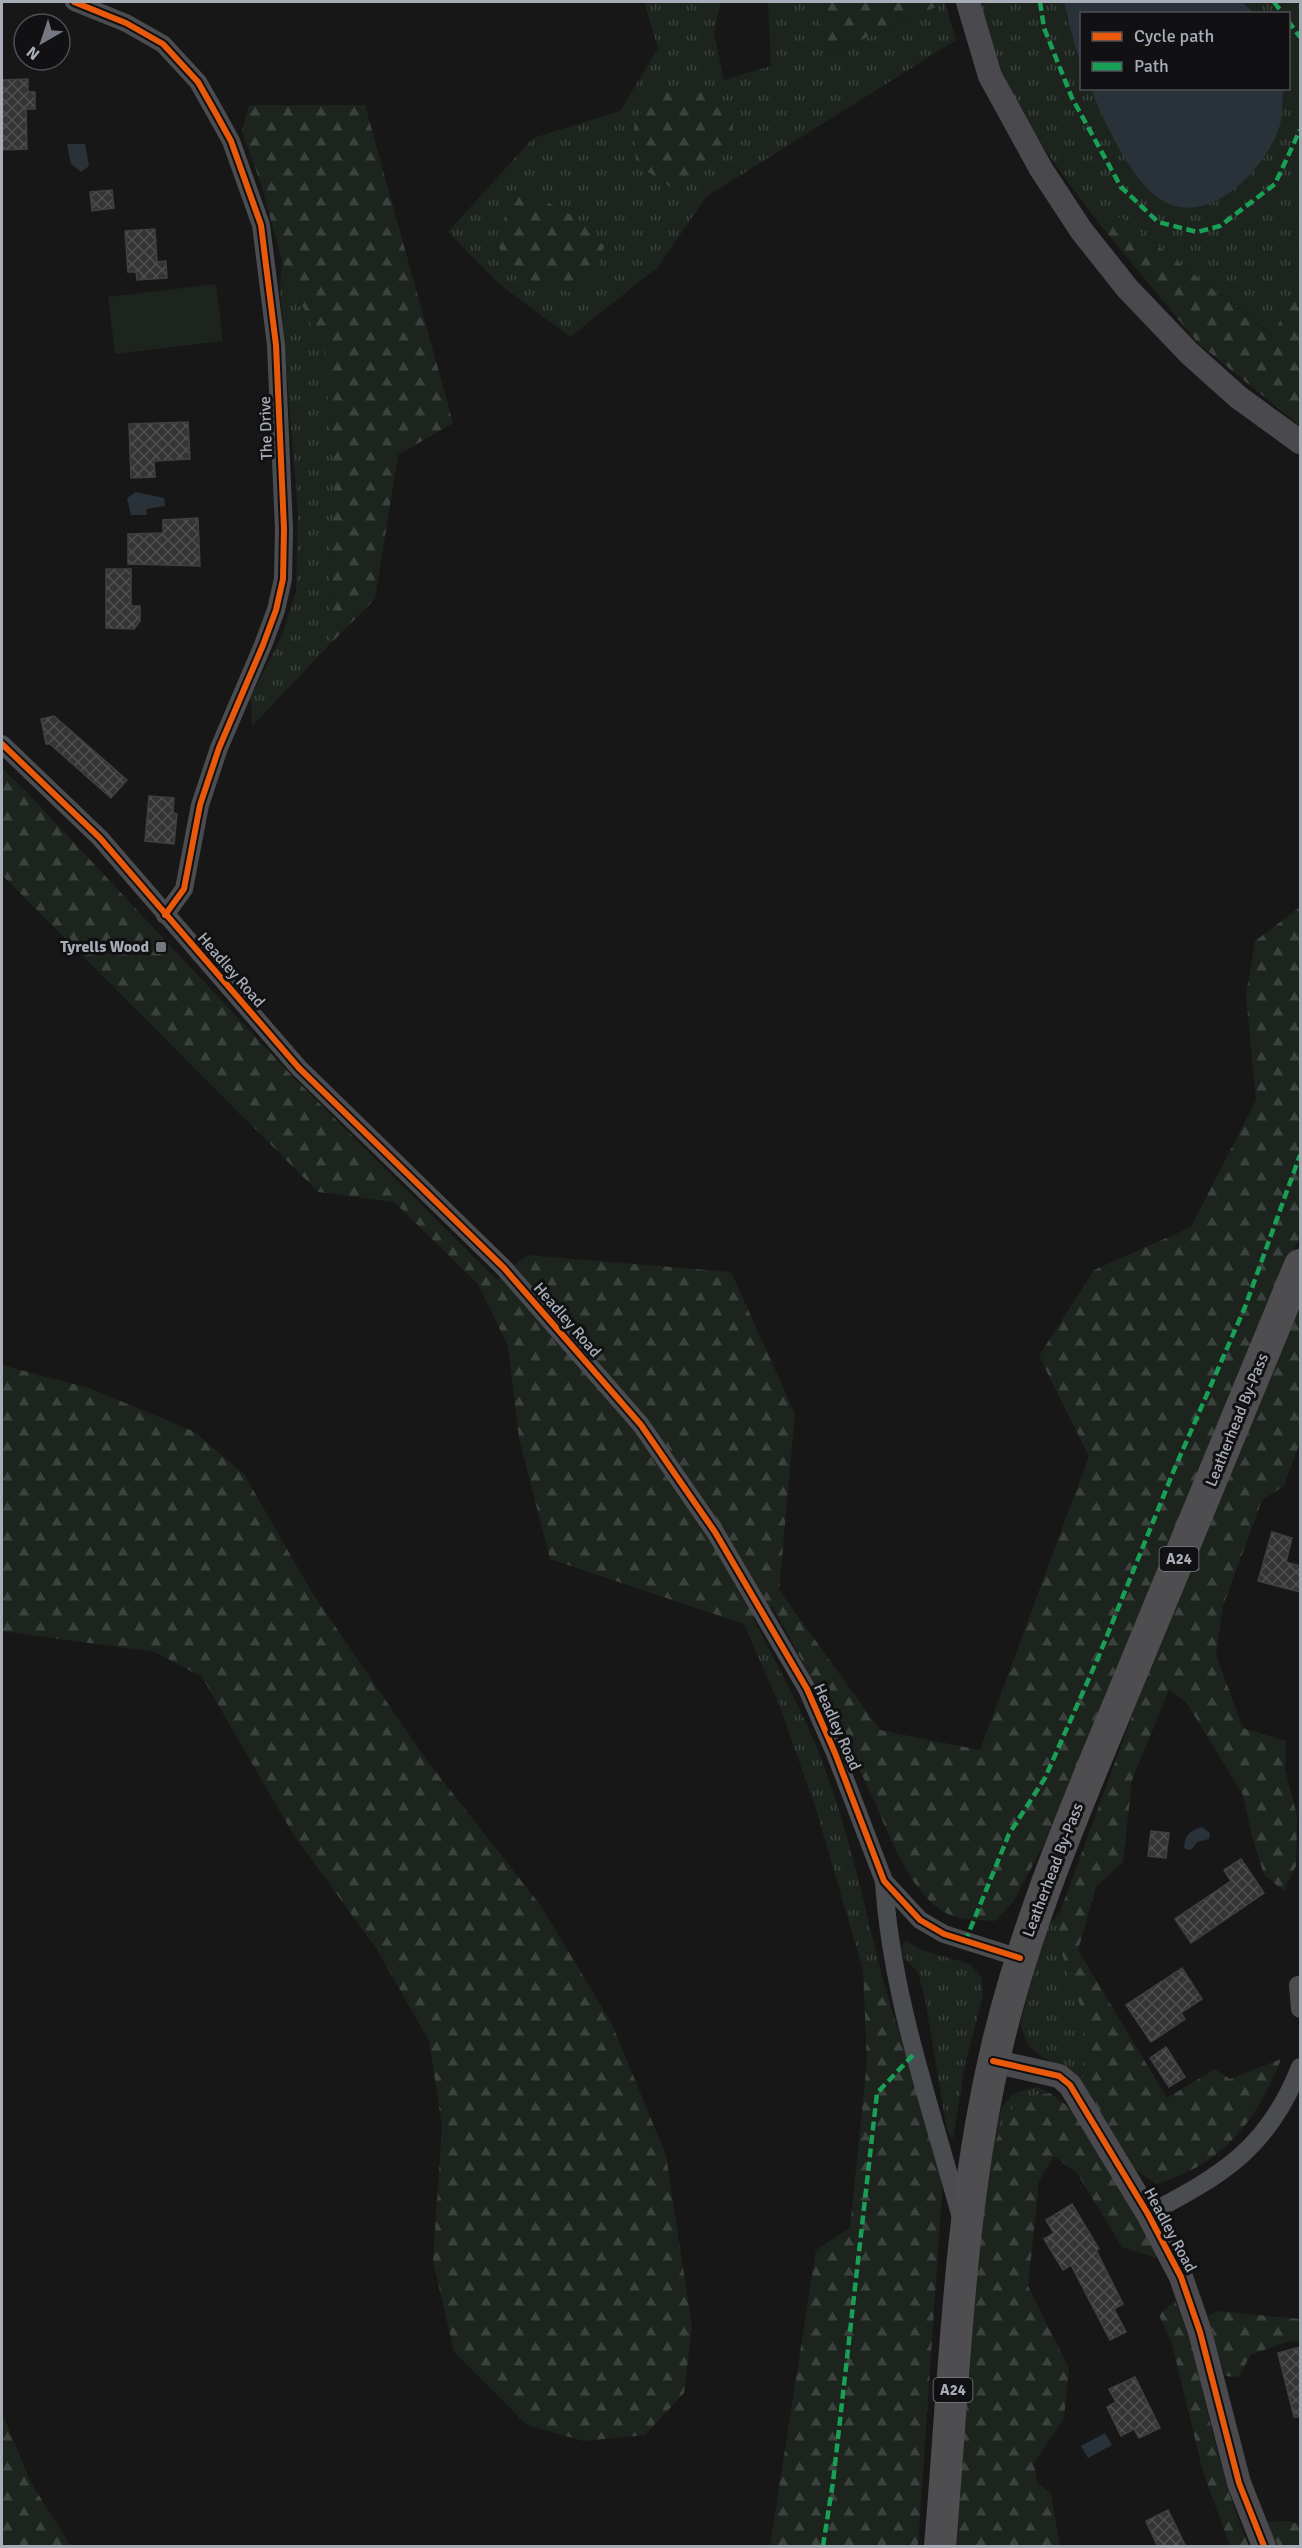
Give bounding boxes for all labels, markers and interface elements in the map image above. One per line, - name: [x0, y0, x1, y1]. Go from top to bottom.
- north arrow: [12, 12, 72, 72]
- legend: [1080, 12, 1290, 90]
- text: Cycle path: [1134, 25, 1214, 47]
- text: N: [23, 42, 44, 64]
- text: Path: [1134, 55, 1169, 77]
- street label: The Drive: [255, 396, 277, 460]
- street label: Headley Road: [193, 928, 269, 1012]
- place label: Tyrells Wood: [60, 937, 149, 957]
- marker: Tyrells Wood: [154, 940, 168, 954]
- street label: Headley Road: [529, 1278, 605, 1362]
- street label: Leatherhead By-Pass: [1201, 1350, 1273, 1490]
- road number: A24: [1160, 1547, 1198, 1571]
- street label: Headley Road: [809, 1680, 865, 1774]
- street label: Leatherhead By-Pass: [1018, 1800, 1088, 1940]
- street label: Headley Road: [1139, 2184, 1201, 2276]
- road number: A24: [934, 2378, 972, 2402]

